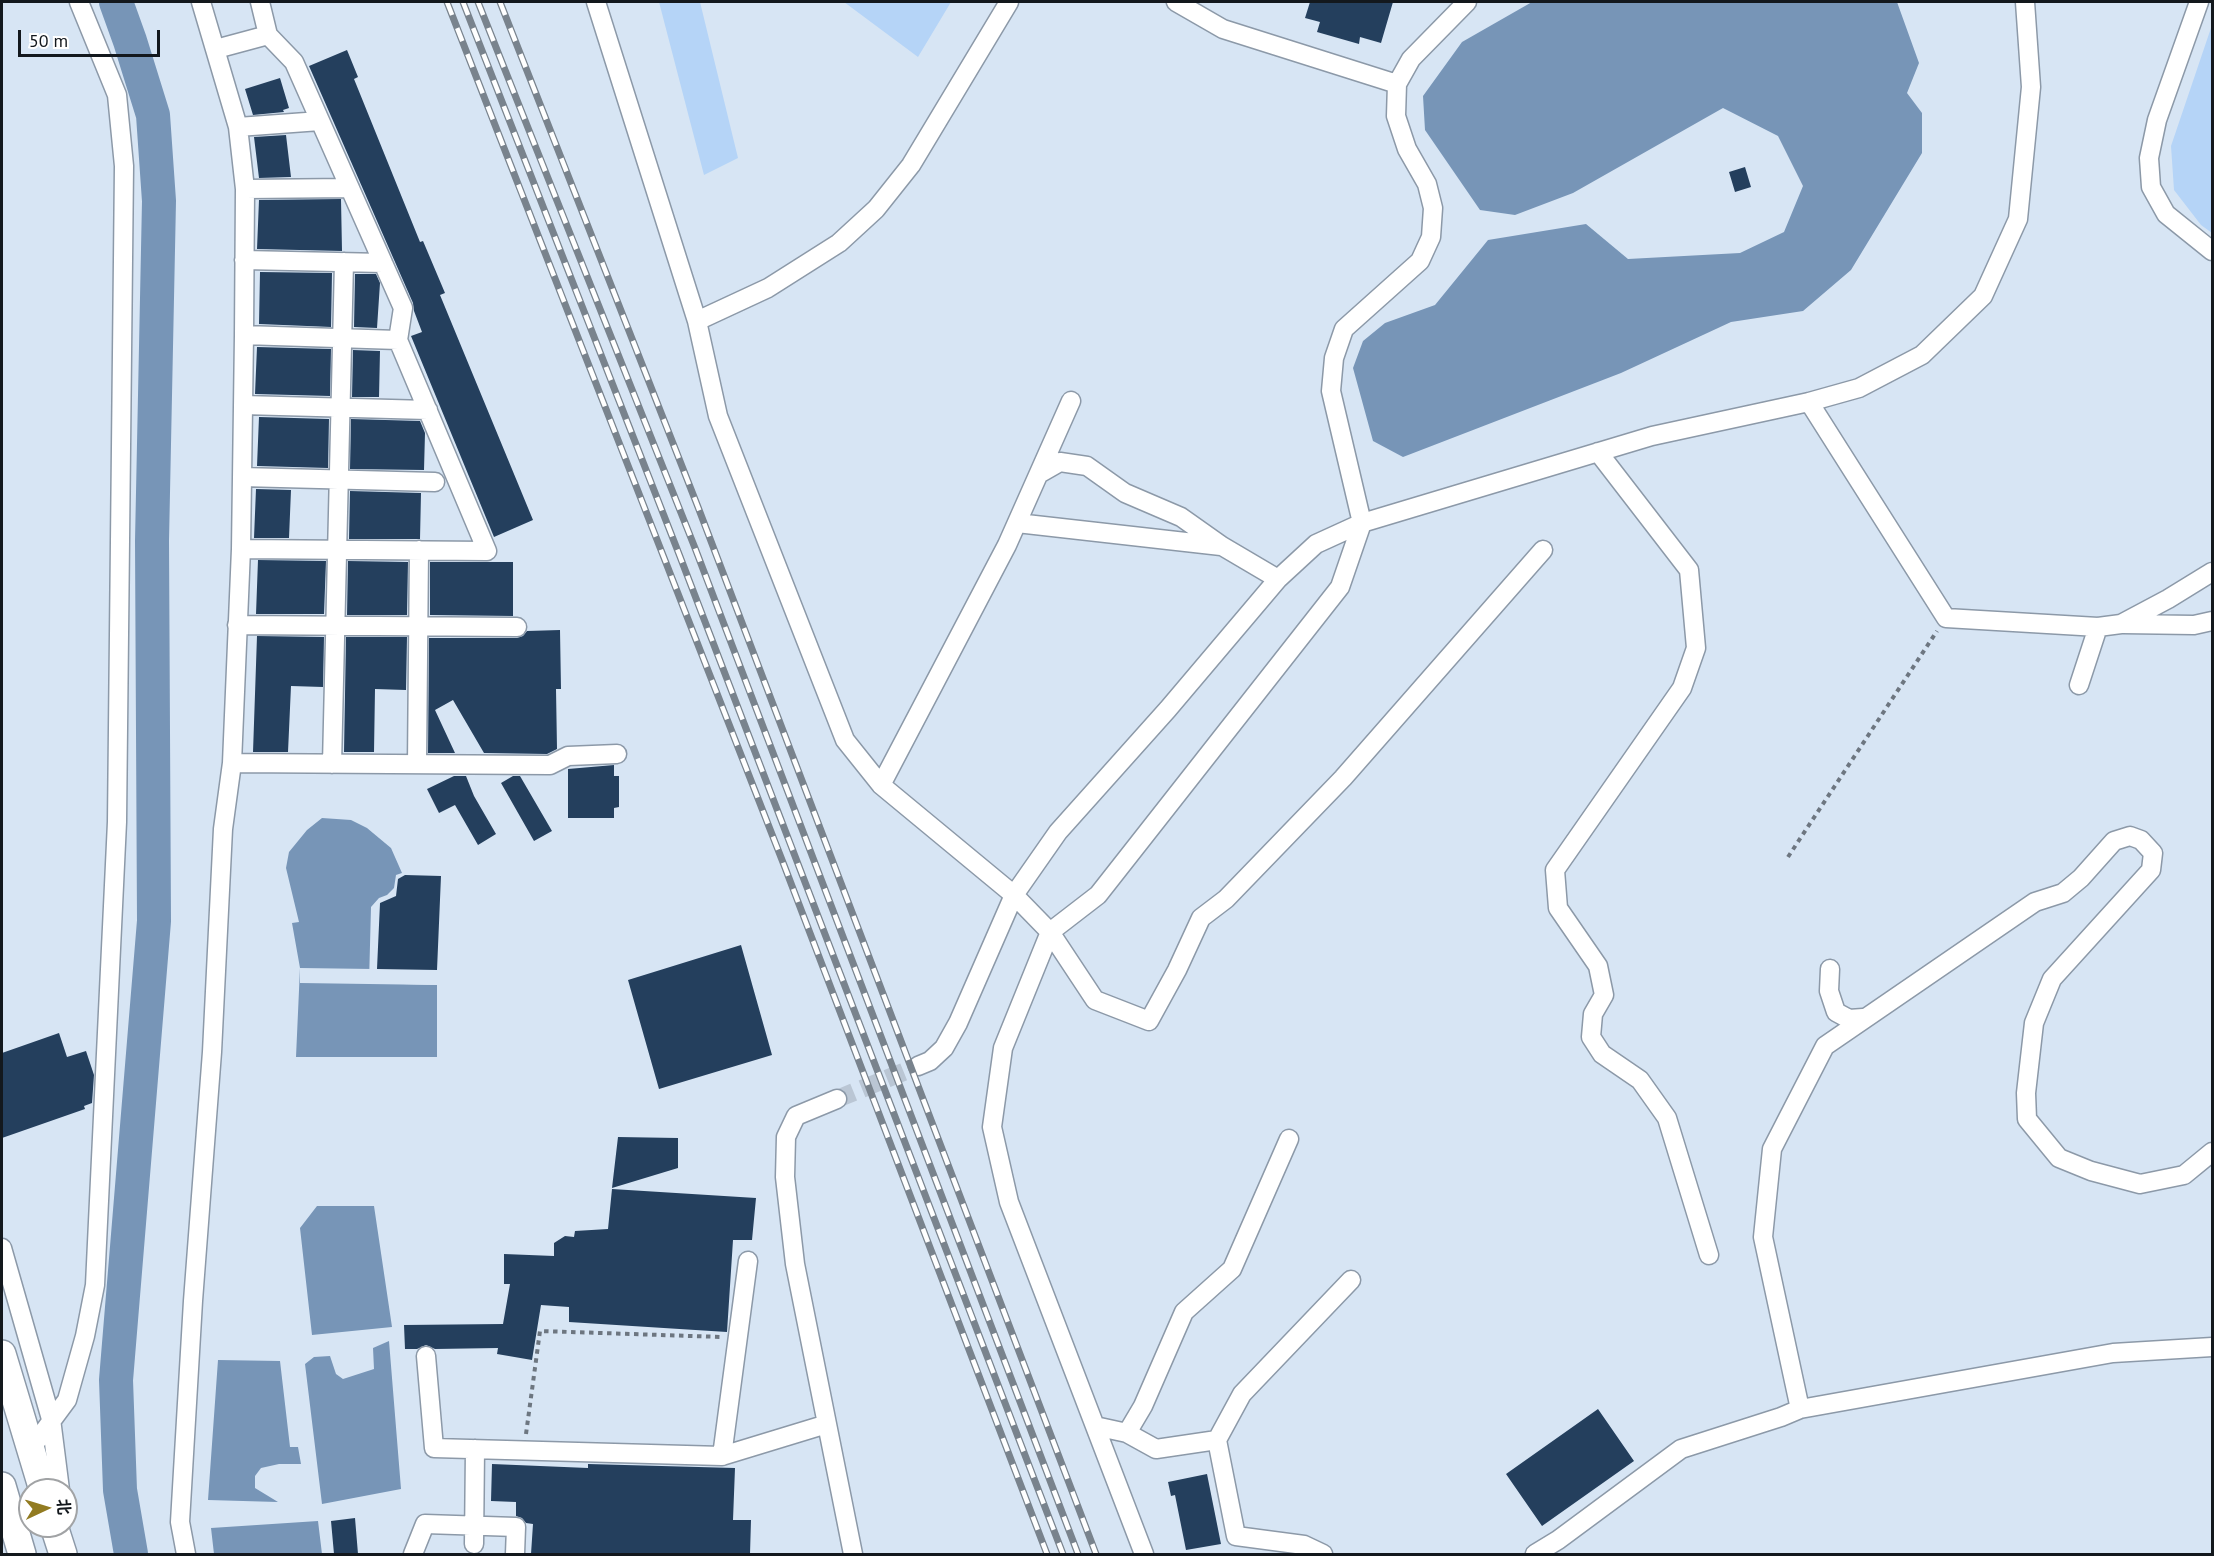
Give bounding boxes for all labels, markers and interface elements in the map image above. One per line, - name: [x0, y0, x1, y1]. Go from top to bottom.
- scale bar: [21, 18, 164, 56]
- text: 50 m: [29, 29, 68, 52]
- north arrow: [18, 1478, 78, 1538]
- text: 北: [53, 1498, 74, 1516]

